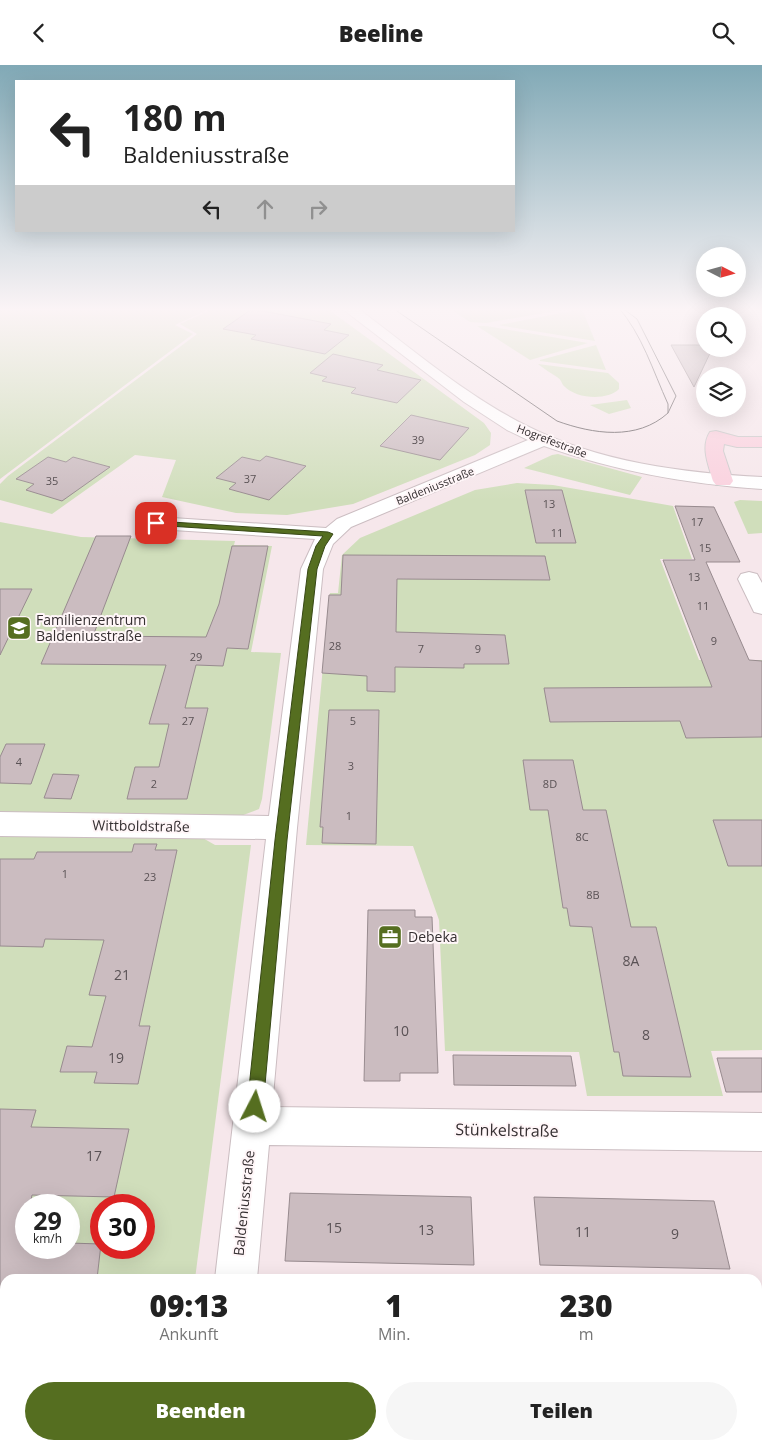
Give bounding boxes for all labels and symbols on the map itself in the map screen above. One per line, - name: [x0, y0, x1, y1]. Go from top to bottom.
- north arrow: [696, 247, 746, 297]
- street label: Hogrefestraße: [515, 420, 589, 461]
- house number: 39: [412, 432, 424, 447]
- street label: Baldeniusstraße: [393, 463, 476, 508]
- house number: 37: [244, 471, 256, 486]
- house number: 35: [46, 473, 58, 488]
- house number: 13: [543, 496, 555, 511]
- pin: [135, 502, 177, 544]
- house number: 17: [691, 514, 703, 529]
- house number: 11: [551, 525, 563, 540]
- house number: 15: [699, 540, 711, 555]
- house number: 13: [688, 569, 700, 584]
- house number: 11: [697, 598, 709, 613]
- place label: Familienzentrum Baldeniusstraße: [36, 610, 146, 645]
- school or university icon: Familienzentrum Baldeniusstraße: [6, 615, 32, 641]
- house number: 9: [711, 633, 717, 648]
- house number: 28: [329, 638, 341, 653]
- house number: 7: [418, 641, 424, 656]
- house number: 9: [475, 641, 481, 656]
- house number: 29: [190, 649, 202, 664]
- house number: 27: [182, 713, 194, 728]
- house number: 5: [350, 713, 356, 728]
- house number: 4: [16, 754, 23, 769]
- house number: 3: [348, 758, 354, 773]
- house number: 2: [151, 776, 157, 791]
- house number: 8D: [543, 776, 557, 791]
- house number: 1: [346, 808, 352, 823]
- street label: Wittboldstraße: [92, 815, 190, 836]
- house number: 8C: [575, 829, 589, 844]
- house number: 1: [62, 866, 68, 881]
- house number: 23: [144, 869, 156, 884]
- house number: 8B: [586, 887, 600, 902]
- office icon: Debeka: [377, 924, 403, 950]
- place label: Debeka: [408, 927, 458, 946]
- house number: 8A: [623, 951, 640, 970]
- house number: 21: [114, 965, 130, 984]
- house number: 10: [393, 1021, 409, 1040]
- house number: 8: [642, 1025, 650, 1044]
- house number: 19: [108, 1048, 124, 1067]
- position arrow: [228, 1080, 280, 1132]
- street label: Stünkelstraße: [455, 1118, 559, 1142]
- house number: 17: [86, 1146, 102, 1165]
- street label: Baldeniusstraße: [229, 1149, 258, 1257]
- speed limit sign: 30: [90, 1194, 155, 1259]
- house number: 15: [326, 1218, 342, 1237]
- house number: 13: [418, 1220, 434, 1239]
- house number: 11: [575, 1222, 591, 1241]
- house number: 9: [671, 1224, 679, 1243]

